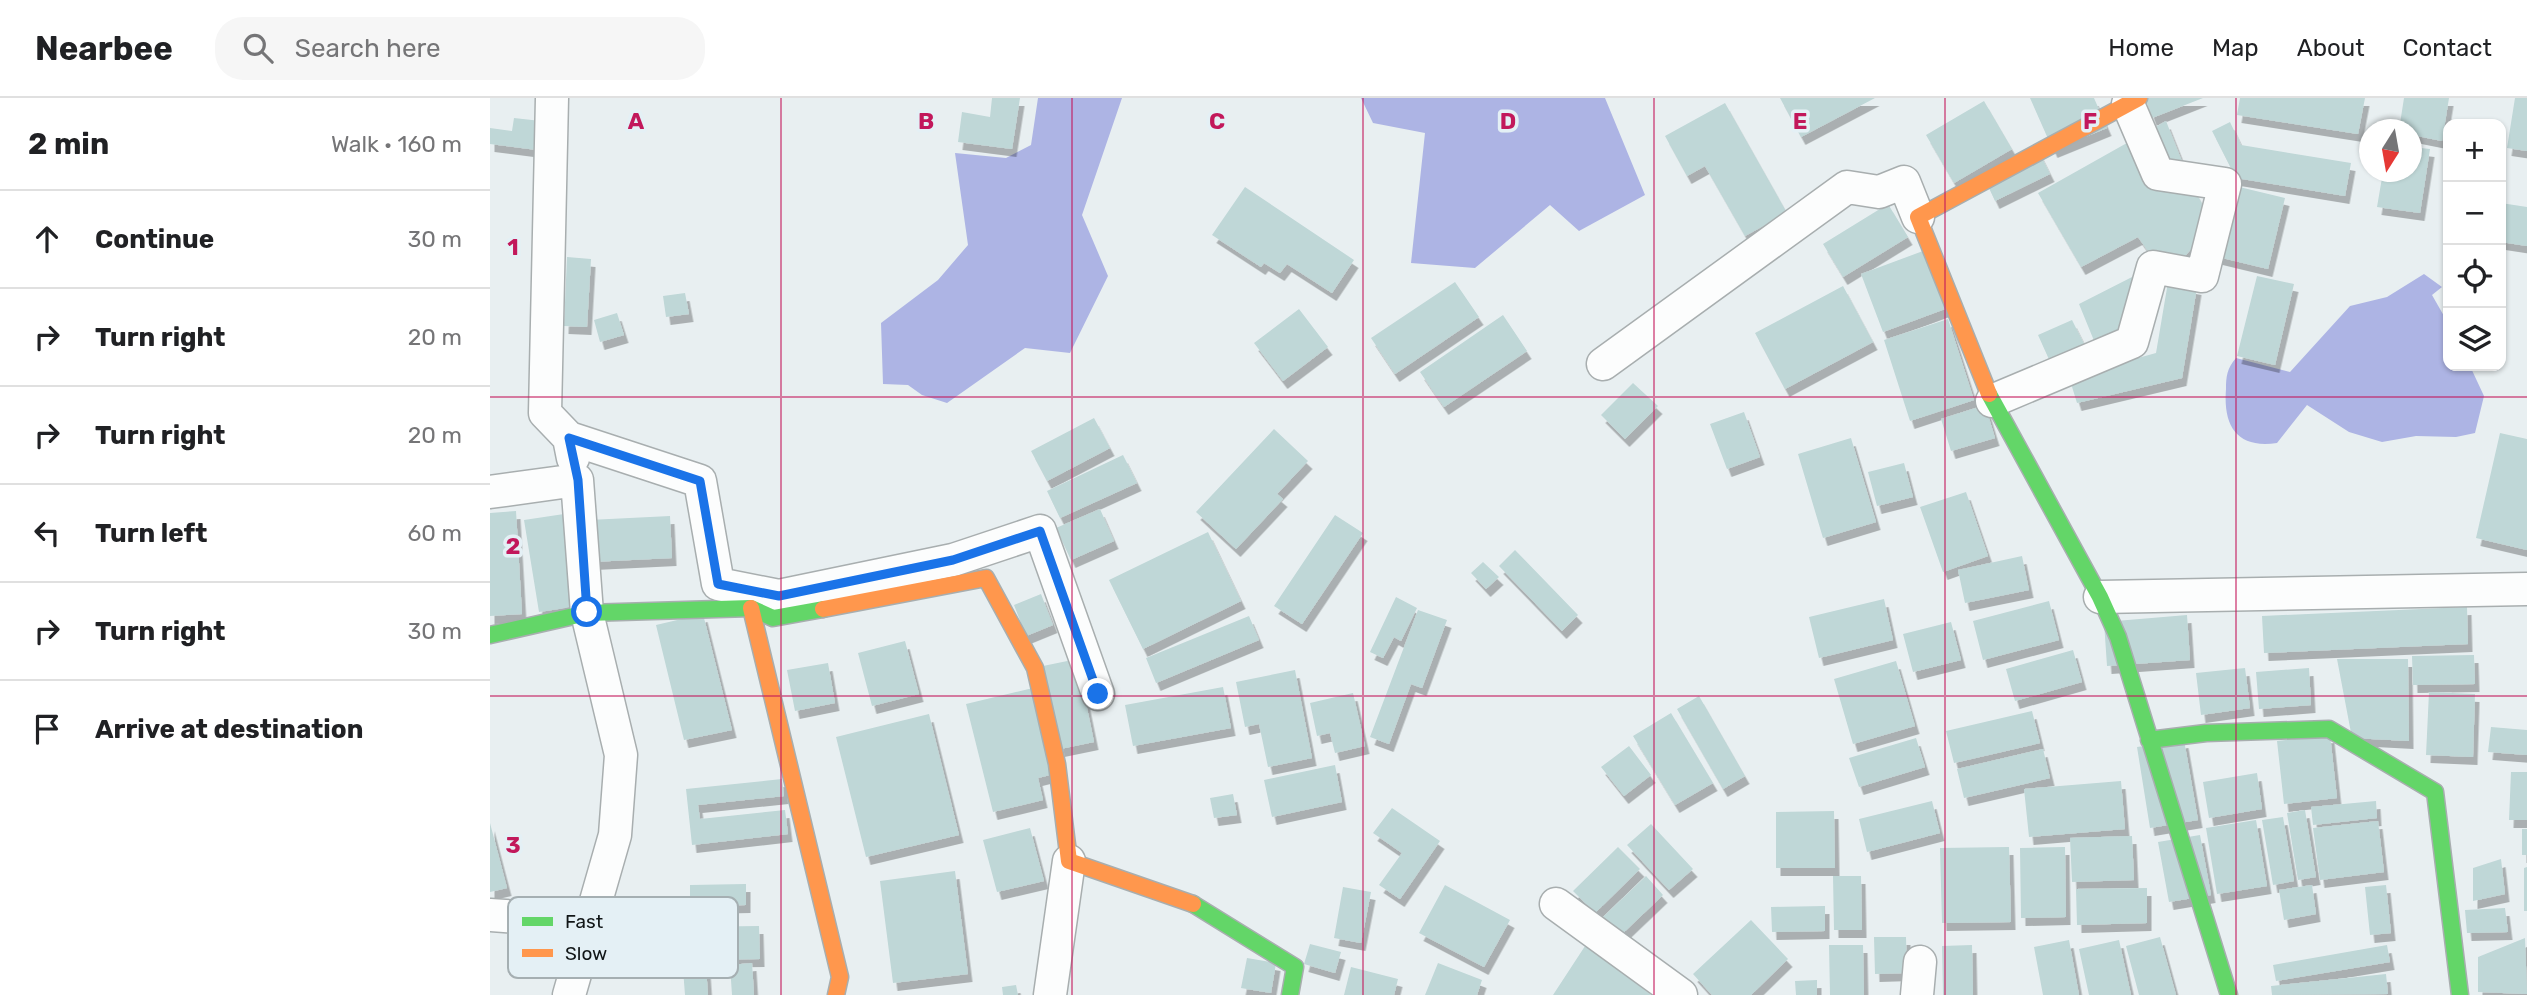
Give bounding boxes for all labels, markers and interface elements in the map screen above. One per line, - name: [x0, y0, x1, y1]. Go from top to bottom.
- search box: [215, 17, 705, 80]
- text: Nearbee: [35, 29, 173, 68]
- icon: search: [239, 29, 277, 67]
- text: Search here: [295, 33, 441, 64]
- text: Home: [2108, 34, 2174, 62]
- text: Map: [2212, 34, 2259, 62]
- text: About: [2297, 34, 2365, 62]
- text: Contact: [2403, 34, 2492, 62]
- text: A: [628, 107, 645, 135]
- text: B: [918, 107, 934, 135]
- text: C: [1209, 107, 1225, 135]
- text: D: [1500, 107, 1516, 135]
- text: E: [1793, 107, 1807, 135]
- text: F: [2083, 107, 2097, 135]
- north arrow: [2359, 119, 2422, 182]
- map controls: [2443, 119, 2506, 371]
- button: +: [2443, 119, 2506, 182]
- text: 2 min: [28, 126, 109, 162]
- text: Walk · 160 m: [331, 130, 462, 158]
- button: −: [2443, 182, 2506, 245]
- icon: ahead: [28, 220, 66, 258]
- text: Continue: [95, 224, 214, 255]
- text: 30 m: [407, 225, 462, 253]
- text: 1: [507, 233, 519, 261]
- button: locate: [2443, 245, 2506, 308]
- button: layers: [2443, 308, 2506, 371]
- icon: right: [28, 318, 66, 356]
- text: Turn right: [95, 322, 225, 353]
- text: 20 m: [408, 323, 462, 351]
- icon: right: [28, 416, 66, 454]
- text: Turn right: [95, 420, 225, 451]
- text: 20 m: [408, 421, 462, 449]
- icon: left: [28, 514, 66, 552]
- text: Turn left: [95, 518, 207, 549]
- text: 60 m: [407, 519, 462, 547]
- text: 2: [506, 532, 520, 560]
- route start: [571, 596, 602, 627]
- icon: right: [28, 612, 66, 650]
- text: Turn right: [95, 616, 225, 647]
- text: 30 m: [407, 617, 462, 645]
- route end: [1082, 678, 1113, 709]
- icon: arrive: [28, 710, 66, 748]
- text: Arrive at destination: [95, 714, 363, 745]
- text: 3: [505, 831, 521, 859]
- legend: [508, 897, 738, 978]
- text: Fast: [565, 910, 604, 933]
- text: Slow: [565, 942, 607, 965]

